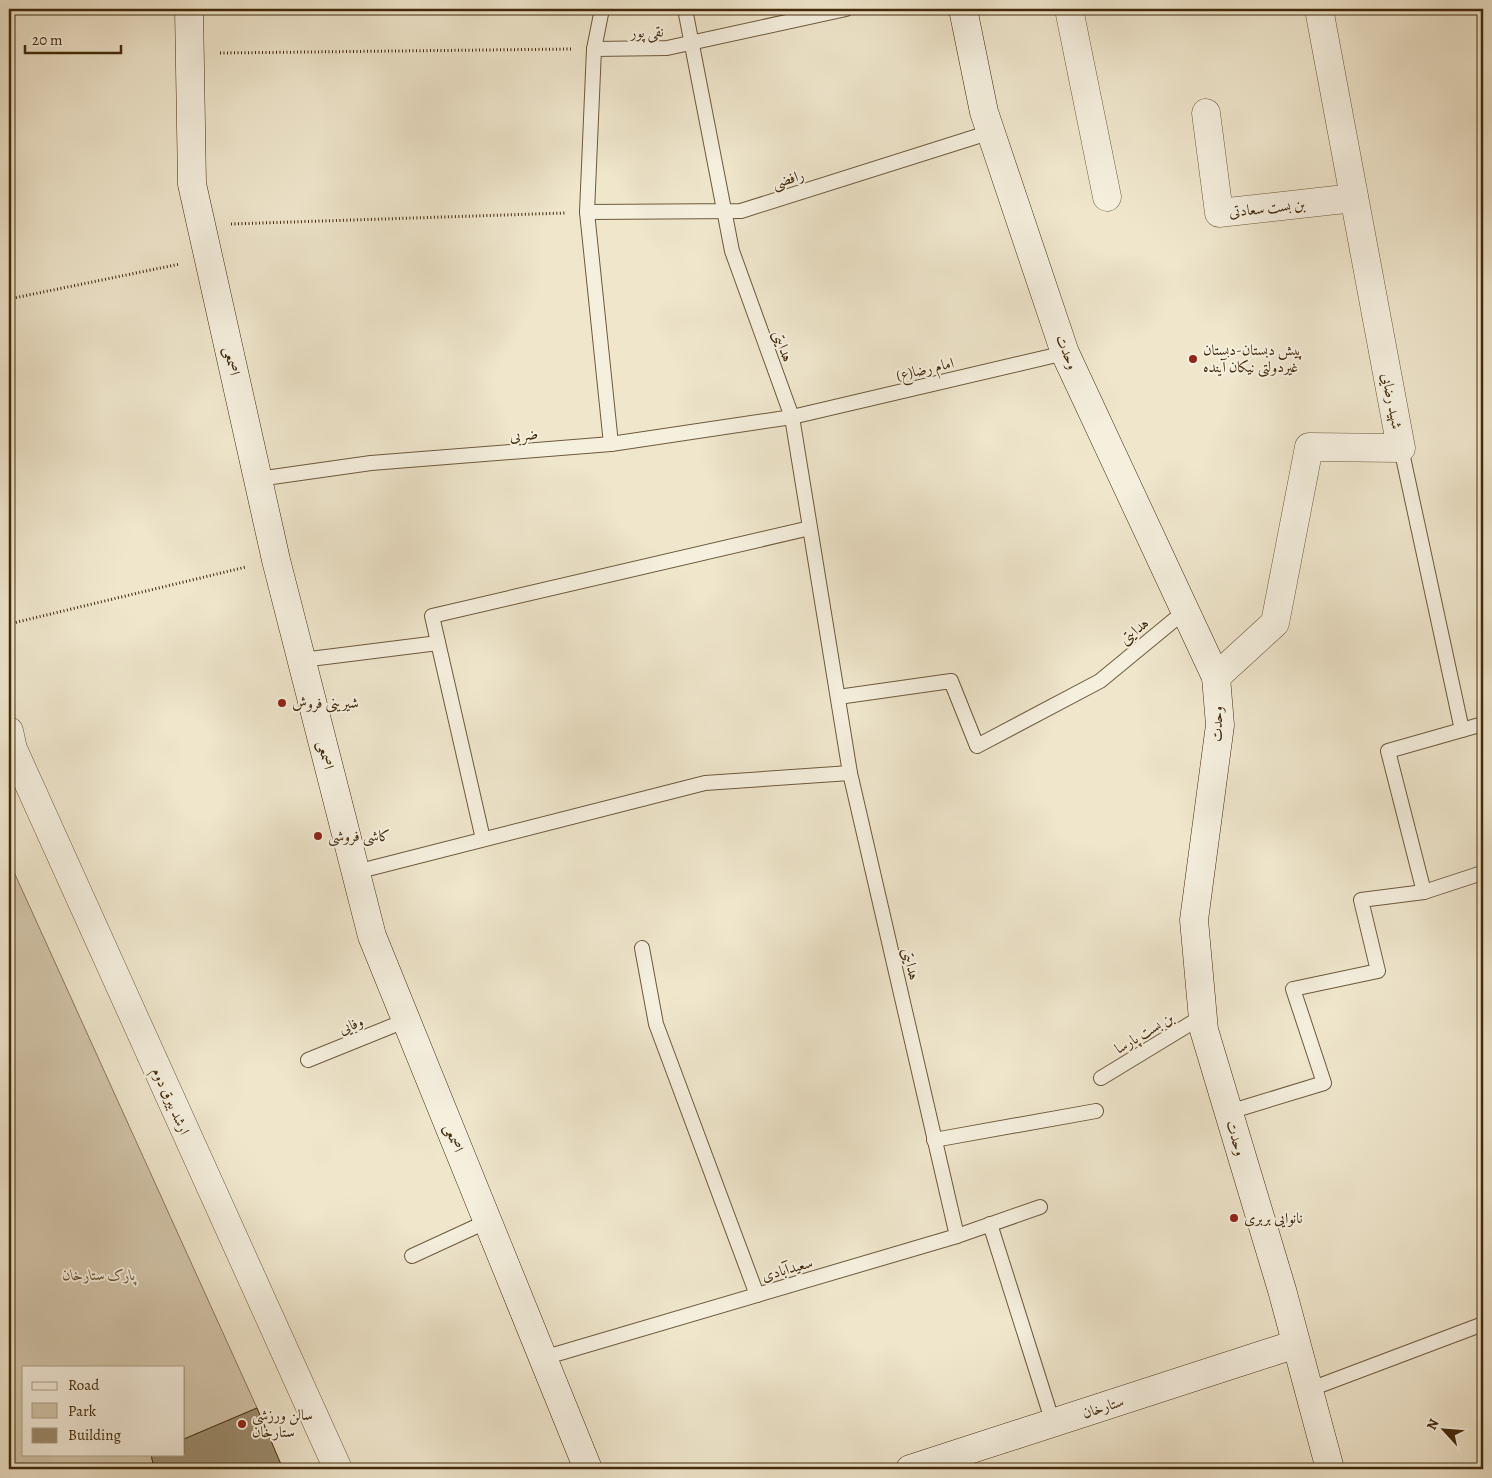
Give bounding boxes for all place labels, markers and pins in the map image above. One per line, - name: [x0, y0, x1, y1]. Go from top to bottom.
- place label: پیش دبستان-دبستان غیردولتی نیکان آینده: [1203, 340, 1302, 378]
- marker: پیش دبستان-دبستان غیردولتی نیکان آینده: [1187, 353, 1199, 365]
- place label: شیرینی فروش: [292, 693, 359, 713]
- marker: شیرینی فروش: [276, 697, 288, 709]
- place label: کاشی فروشی: [328, 826, 390, 847]
- marker: کاشی فروشی: [312, 830, 324, 842]
- place label: نانوایی بربری: [1244, 1208, 1303, 1228]
- marker: نانوایی بربری: [1228, 1212, 1240, 1224]
- place label: سالن ورزشی ستارخان: [252, 1405, 313, 1442]
- marker: سالن ورزشی ستارخان: [236, 1418, 248, 1430]

